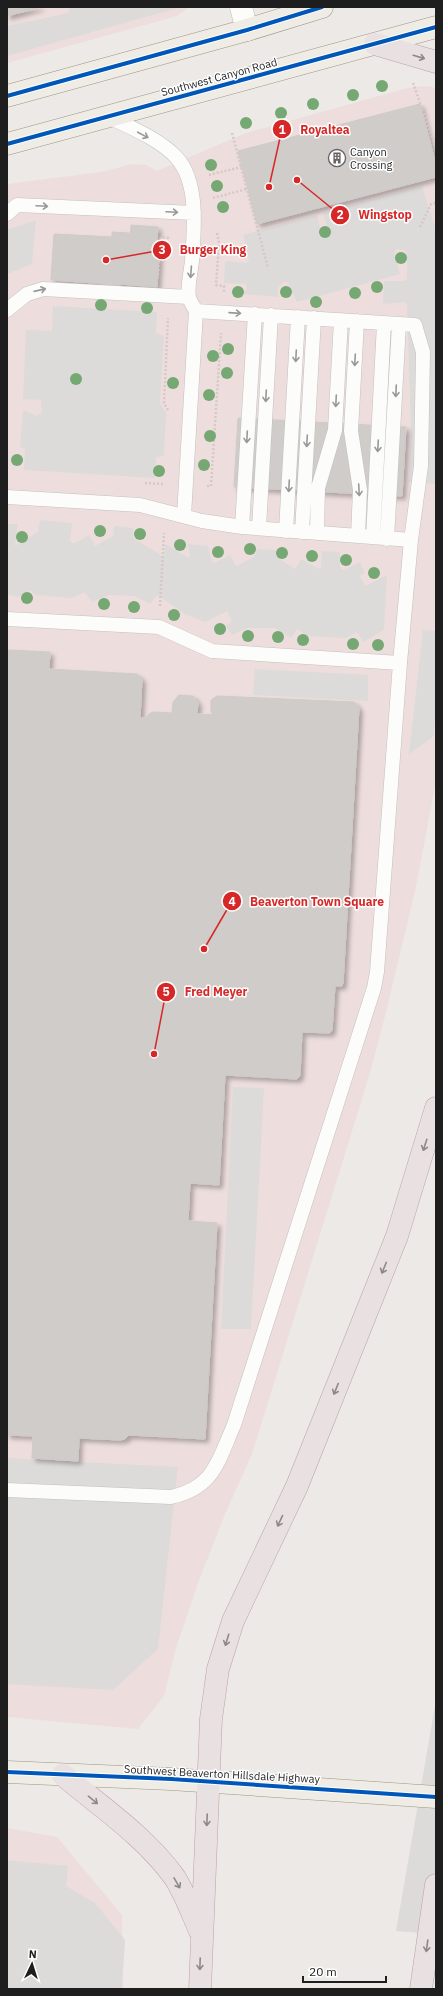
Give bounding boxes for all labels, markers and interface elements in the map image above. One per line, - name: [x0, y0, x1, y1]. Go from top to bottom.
- one-way arrow: [412, 54, 425, 61]
- street label: Southwest Canyon Road: [159, 55, 279, 99]
- callout: Royaltea: [272, 117, 358, 141]
- text: 1: [278, 122, 286, 137]
- text: Royaltea: [300, 122, 350, 137]
- one-way arrow: [137, 131, 149, 139]
- place label: Canyon Crossing: [350, 145, 393, 172]
- building icon: Canyon Crossing: [327, 148, 347, 168]
- one-way arrow: [35, 203, 48, 210]
- callout: Wingstop: [330, 203, 419, 227]
- text: 2: [336, 207, 344, 222]
- text: Wingstop: [358, 207, 412, 222]
- one-way arrow: [165, 209, 178, 216]
- callout: Burger King: [152, 238, 254, 262]
- text: 3: [158, 242, 166, 257]
- text: Burger King: [180, 242, 247, 257]
- one-way arrow: [188, 265, 195, 278]
- one-way arrow: [33, 286, 46, 294]
- one-way arrow: [228, 309, 241, 316]
- one-way arrow: [292, 349, 299, 362]
- one-way arrow: [351, 353, 358, 366]
- one-way arrow: [392, 384, 399, 397]
- one-way arrow: [263, 389, 270, 402]
- one-way arrow: [333, 394, 340, 407]
- one-way arrow: [244, 430, 251, 443]
- one-way arrow: [303, 434, 311, 447]
- one-way arrow: [374, 439, 381, 452]
- one-way arrow: [285, 479, 292, 492]
- one-way arrow: [355, 483, 363, 496]
- callout: Beaverton Town Square: [222, 889, 392, 913]
- text: 4: [228, 894, 236, 909]
- text: Beaverton Town Square: [250, 894, 384, 909]
- callout: Fred Meyer: [156, 980, 255, 1004]
- text: 5: [162, 984, 170, 999]
- text: Fred Meyer: [185, 984, 248, 999]
- one-way arrow: [421, 1139, 429, 1151]
- one-way arrow: [379, 1262, 387, 1274]
- one-way arrow: [331, 1383, 339, 1395]
- one-way arrow: [276, 1515, 283, 1527]
- one-way arrow: [223, 1633, 231, 1645]
- street label: Southwest Beaverton Hillsdale Highway: [124, 1762, 321, 1786]
- one-way arrow: [88, 1795, 98, 1804]
- one-way arrow: [203, 1813, 211, 1826]
- one-way arrow: [173, 1877, 181, 1889]
- one-way arrow: [423, 1939, 431, 1952]
- north arrow: [12, 1944, 52, 1984]
- text: N: [28, 1947, 37, 1961]
- one-way arrow: [196, 1957, 204, 1970]
- scale bar: [303, 1958, 386, 1984]
- text: 20 m: [309, 1964, 337, 1979]

